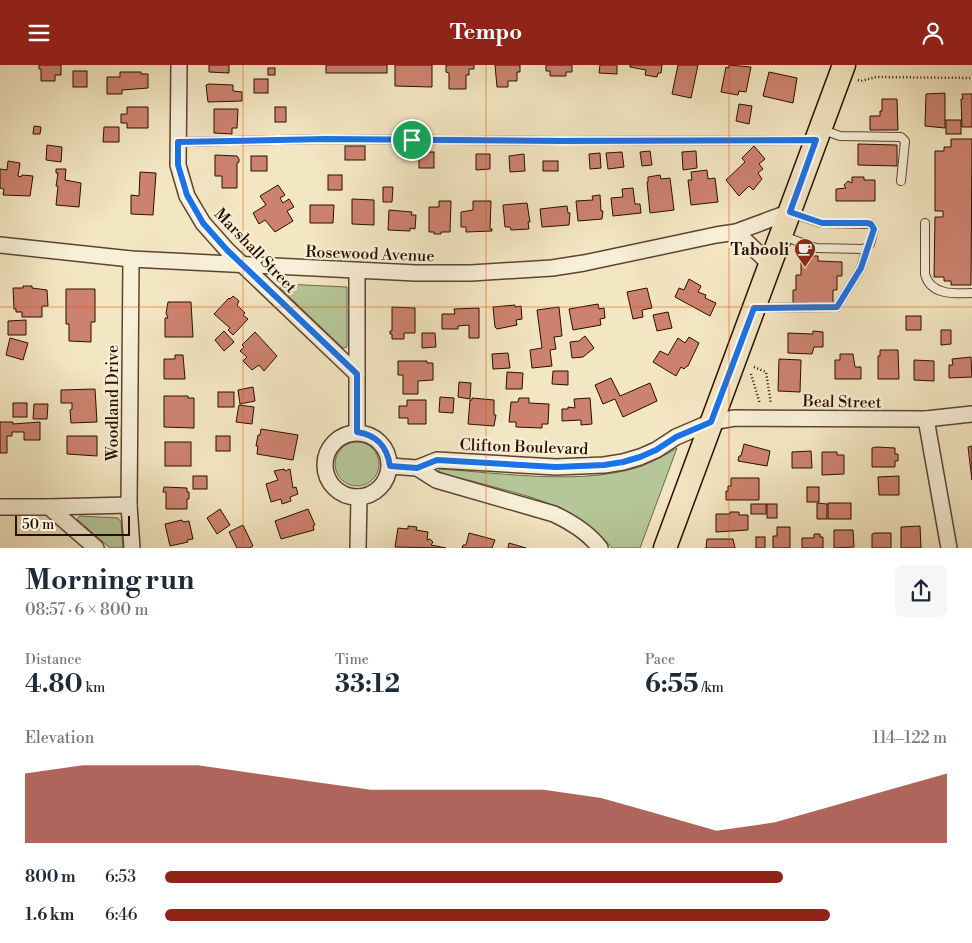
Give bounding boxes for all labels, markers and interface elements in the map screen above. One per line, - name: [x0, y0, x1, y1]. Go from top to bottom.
- icon: menu: [25, 19, 53, 47]
- text: Tempo: [450, 19, 522, 46]
- icon: person: [919, 19, 947, 47]
- pin: [391, 119, 433, 161]
- icon: arrive: [398, 126, 426, 154]
- street label: Marshall Street: [210, 204, 301, 297]
- cafe icon: Tabooli: [793, 237, 817, 268]
- place label: Tabooli: [731, 240, 789, 260]
- street label: Rosewood Avenue: [305, 242, 435, 266]
- street label: Woodland Drive: [103, 345, 123, 462]
- street label: Beal Street: [801, 391, 882, 413]
- street label: Clifton Boulevard: [459, 435, 589, 459]
- scale bar: [15, 513, 130, 536]
- text: 50 m: [22, 516, 54, 534]
- text: Morning run: [25, 563, 194, 598]
- button: share: [895, 565, 947, 617]
- text: 08:57 · 6 × 800 m: [25, 600, 148, 620]
- text: Distance: [25, 651, 82, 669]
- text: Time: [335, 651, 369, 669]
- text: Pace: [645, 651, 675, 669]
- text: 4.80: [25, 669, 83, 700]
- text: 33:12: [335, 669, 400, 700]
- text: 6:55: [645, 669, 699, 700]
- text: km: [83, 679, 105, 697]
- text: /km: [699, 679, 724, 697]
- text: Elevation: [25, 728, 94, 748]
- text: 114–122 m: [872, 728, 947, 748]
- text: 800 m: [25, 867, 76, 887]
- text: 6:53: [105, 867, 136, 887]
- text: 1.6 km: [25, 905, 74, 925]
- text: 6:46: [105, 905, 138, 925]

